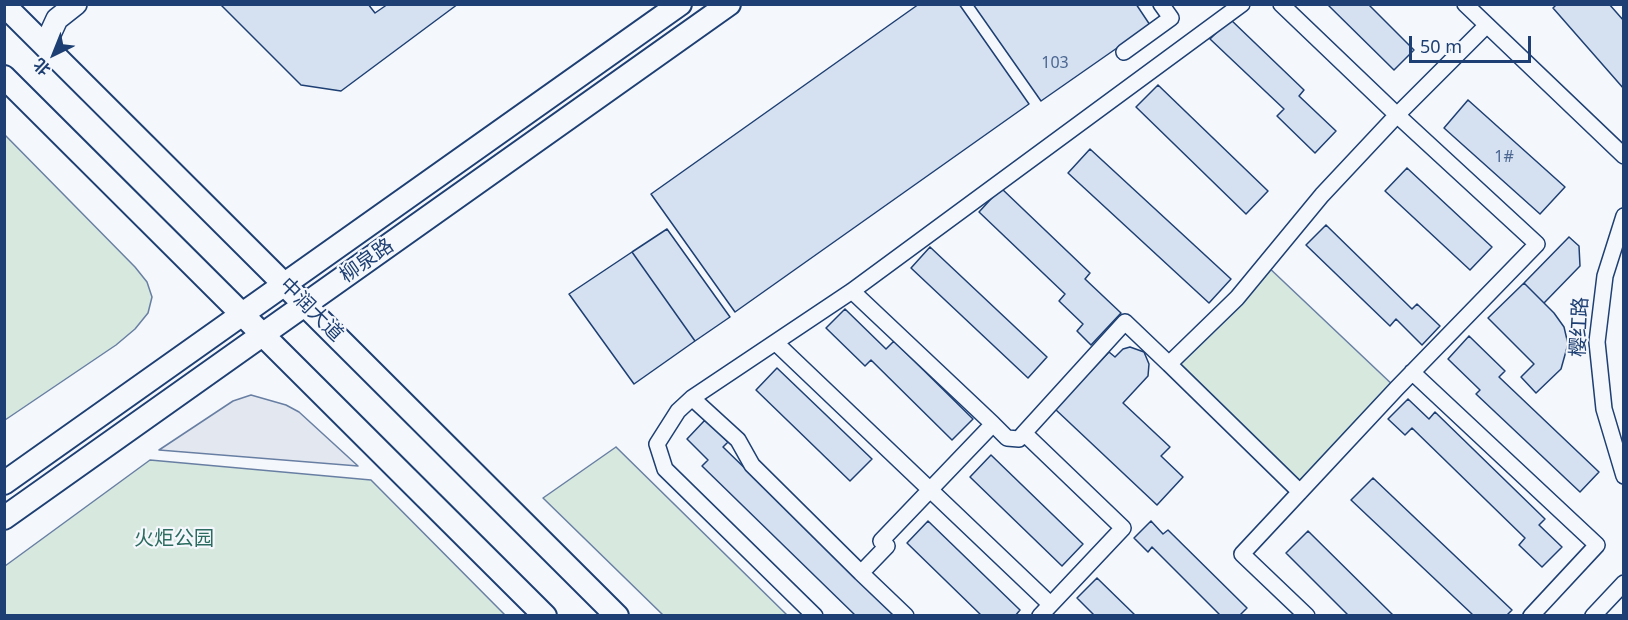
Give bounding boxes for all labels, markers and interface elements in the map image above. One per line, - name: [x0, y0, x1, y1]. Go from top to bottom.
- north arrow: [24, 24, 84, 84]
- scale bar: [1412, 24, 1534, 62]
- text: 50 m: [1420, 34, 1462, 58]
- house number: 103: [1041, 53, 1069, 73]
- text: 北: [28, 54, 55, 81]
- house number: 1#: [1494, 147, 1514, 167]
- street label: 柳泉路: [336, 234, 398, 288]
- street label: 中润大道: [274, 273, 348, 347]
- street label: 樱红路: [1566, 296, 1594, 358]
- park label: 火炬公园: [134, 527, 214, 551]

